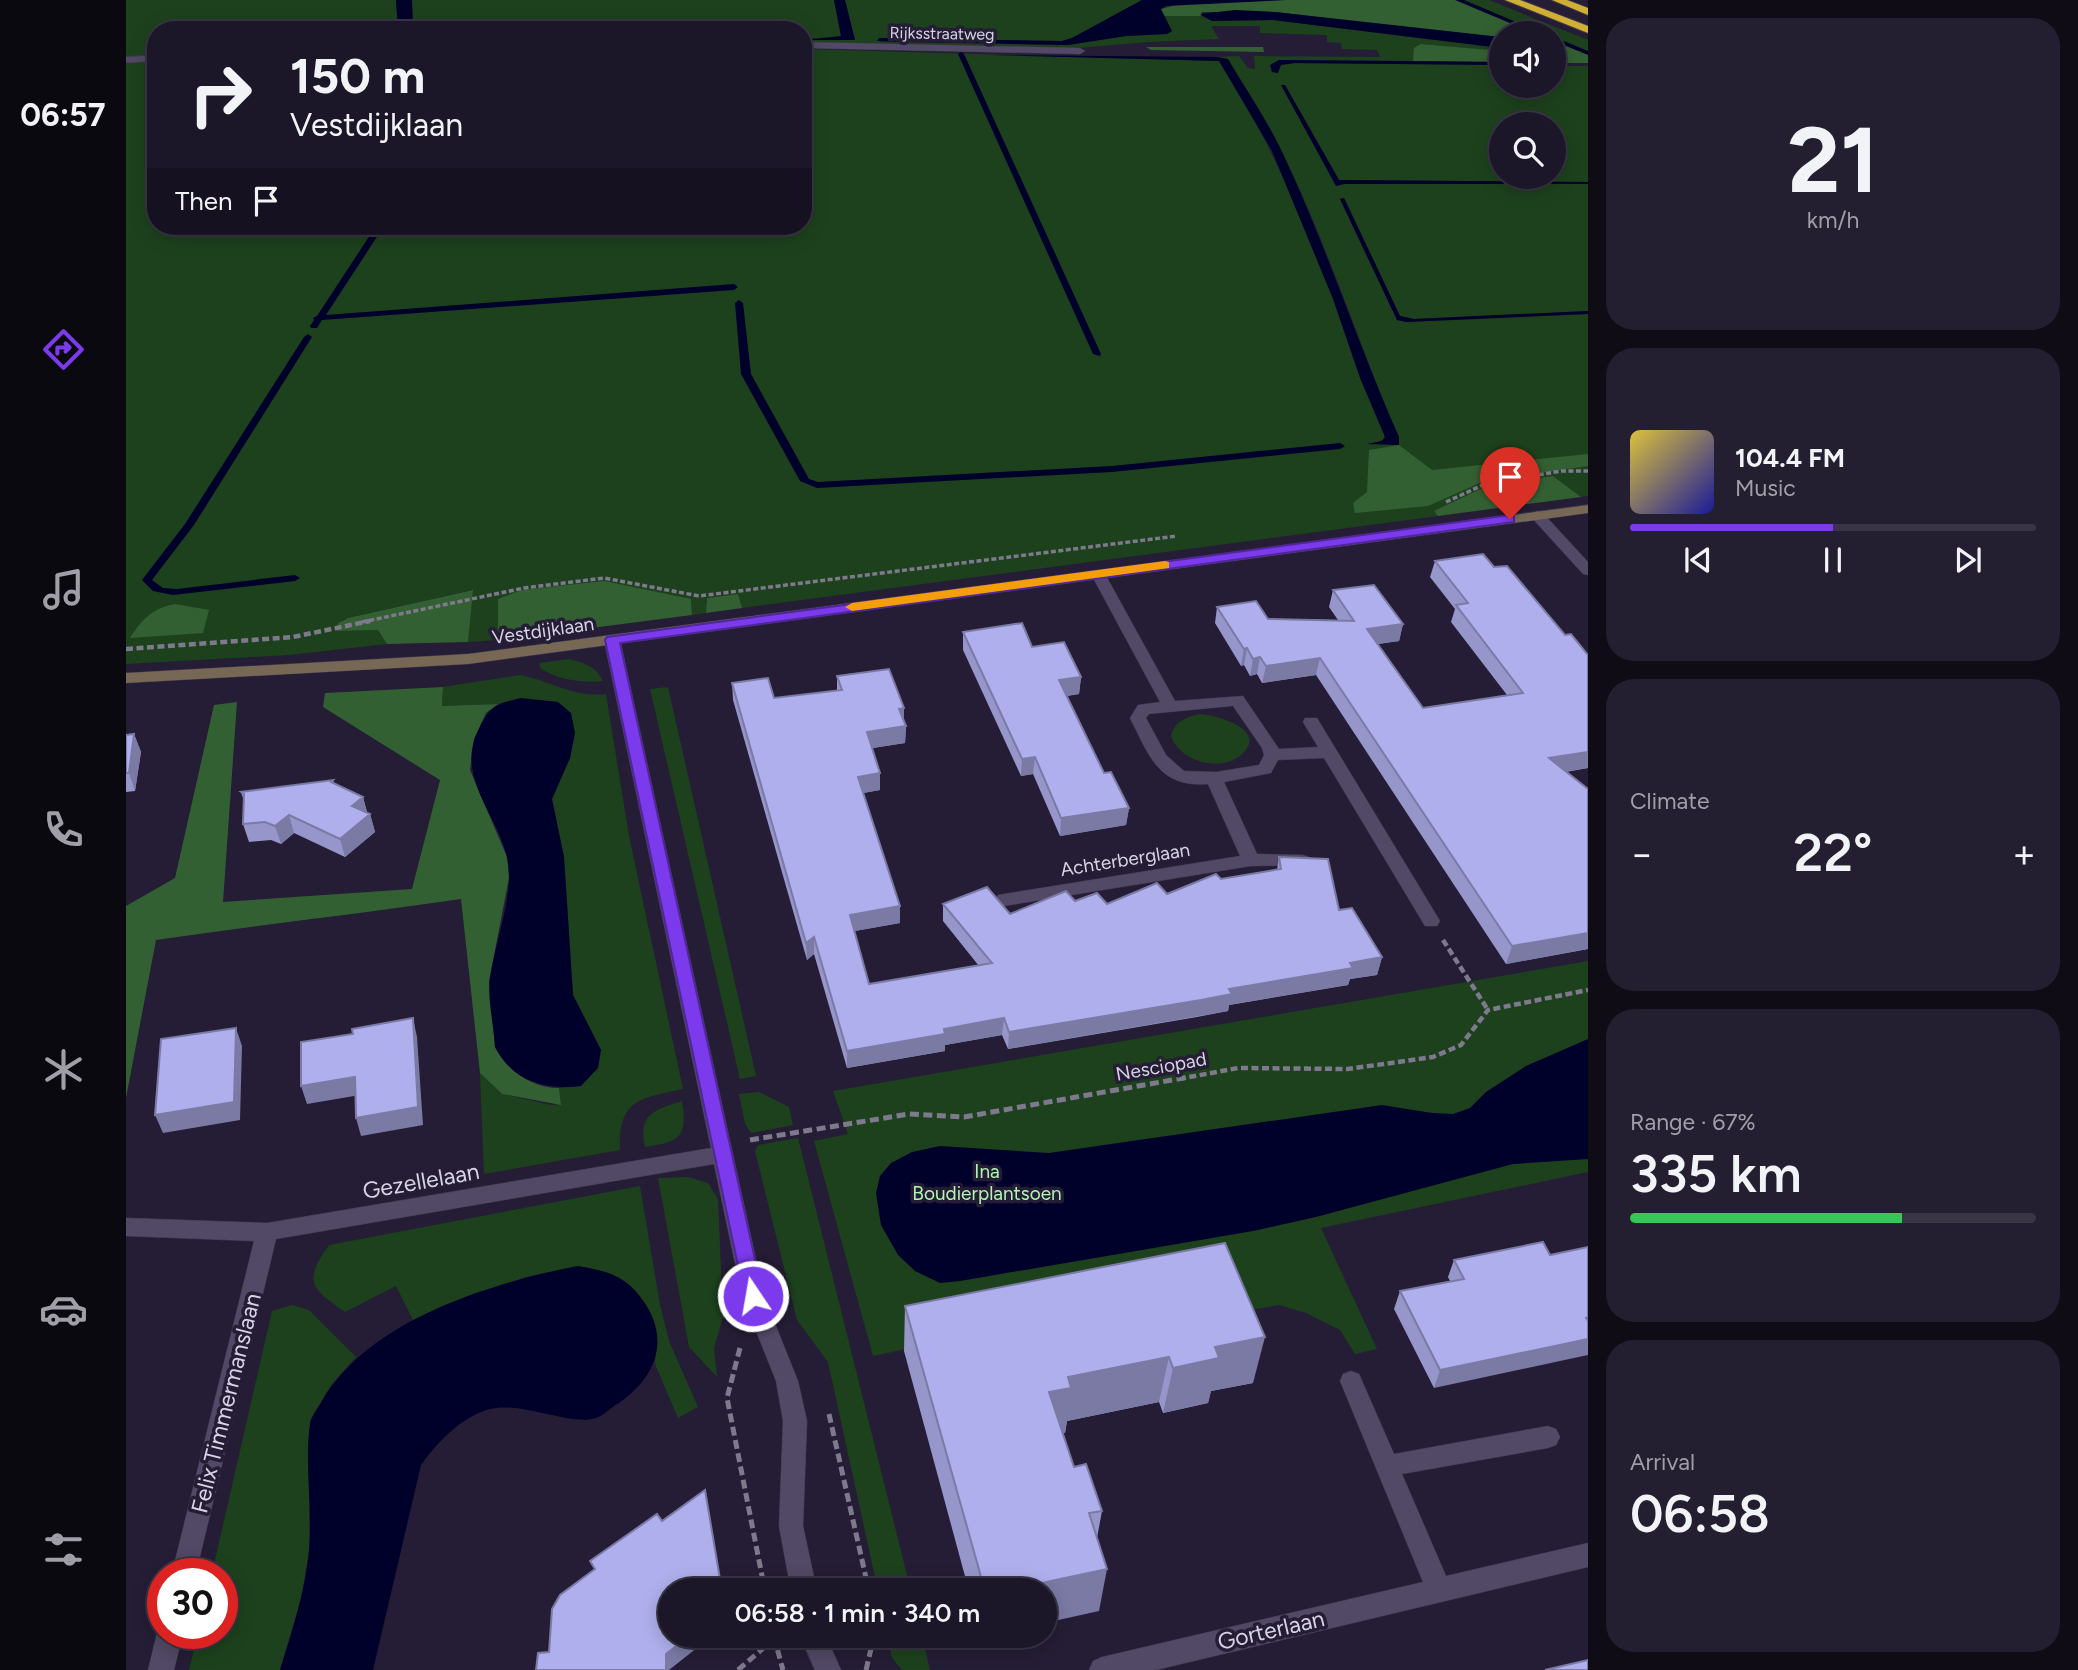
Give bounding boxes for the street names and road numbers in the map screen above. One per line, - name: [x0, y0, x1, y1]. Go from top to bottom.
- street label: Rijksstraatweg: [889, 23, 995, 44]
- street label: Vestdijklaan: [491, 612, 596, 649]
- street label: Achterberglaan: [1059, 838, 1191, 881]
- street label: Nesciopad: [1114, 1047, 1208, 1086]
- street label: Gezellelaan: [361, 1157, 481, 1205]
- street label: Felix Timmermanslaan: [185, 1290, 267, 1516]
- street label: Gorterlaan: [1215, 1604, 1327, 1656]

